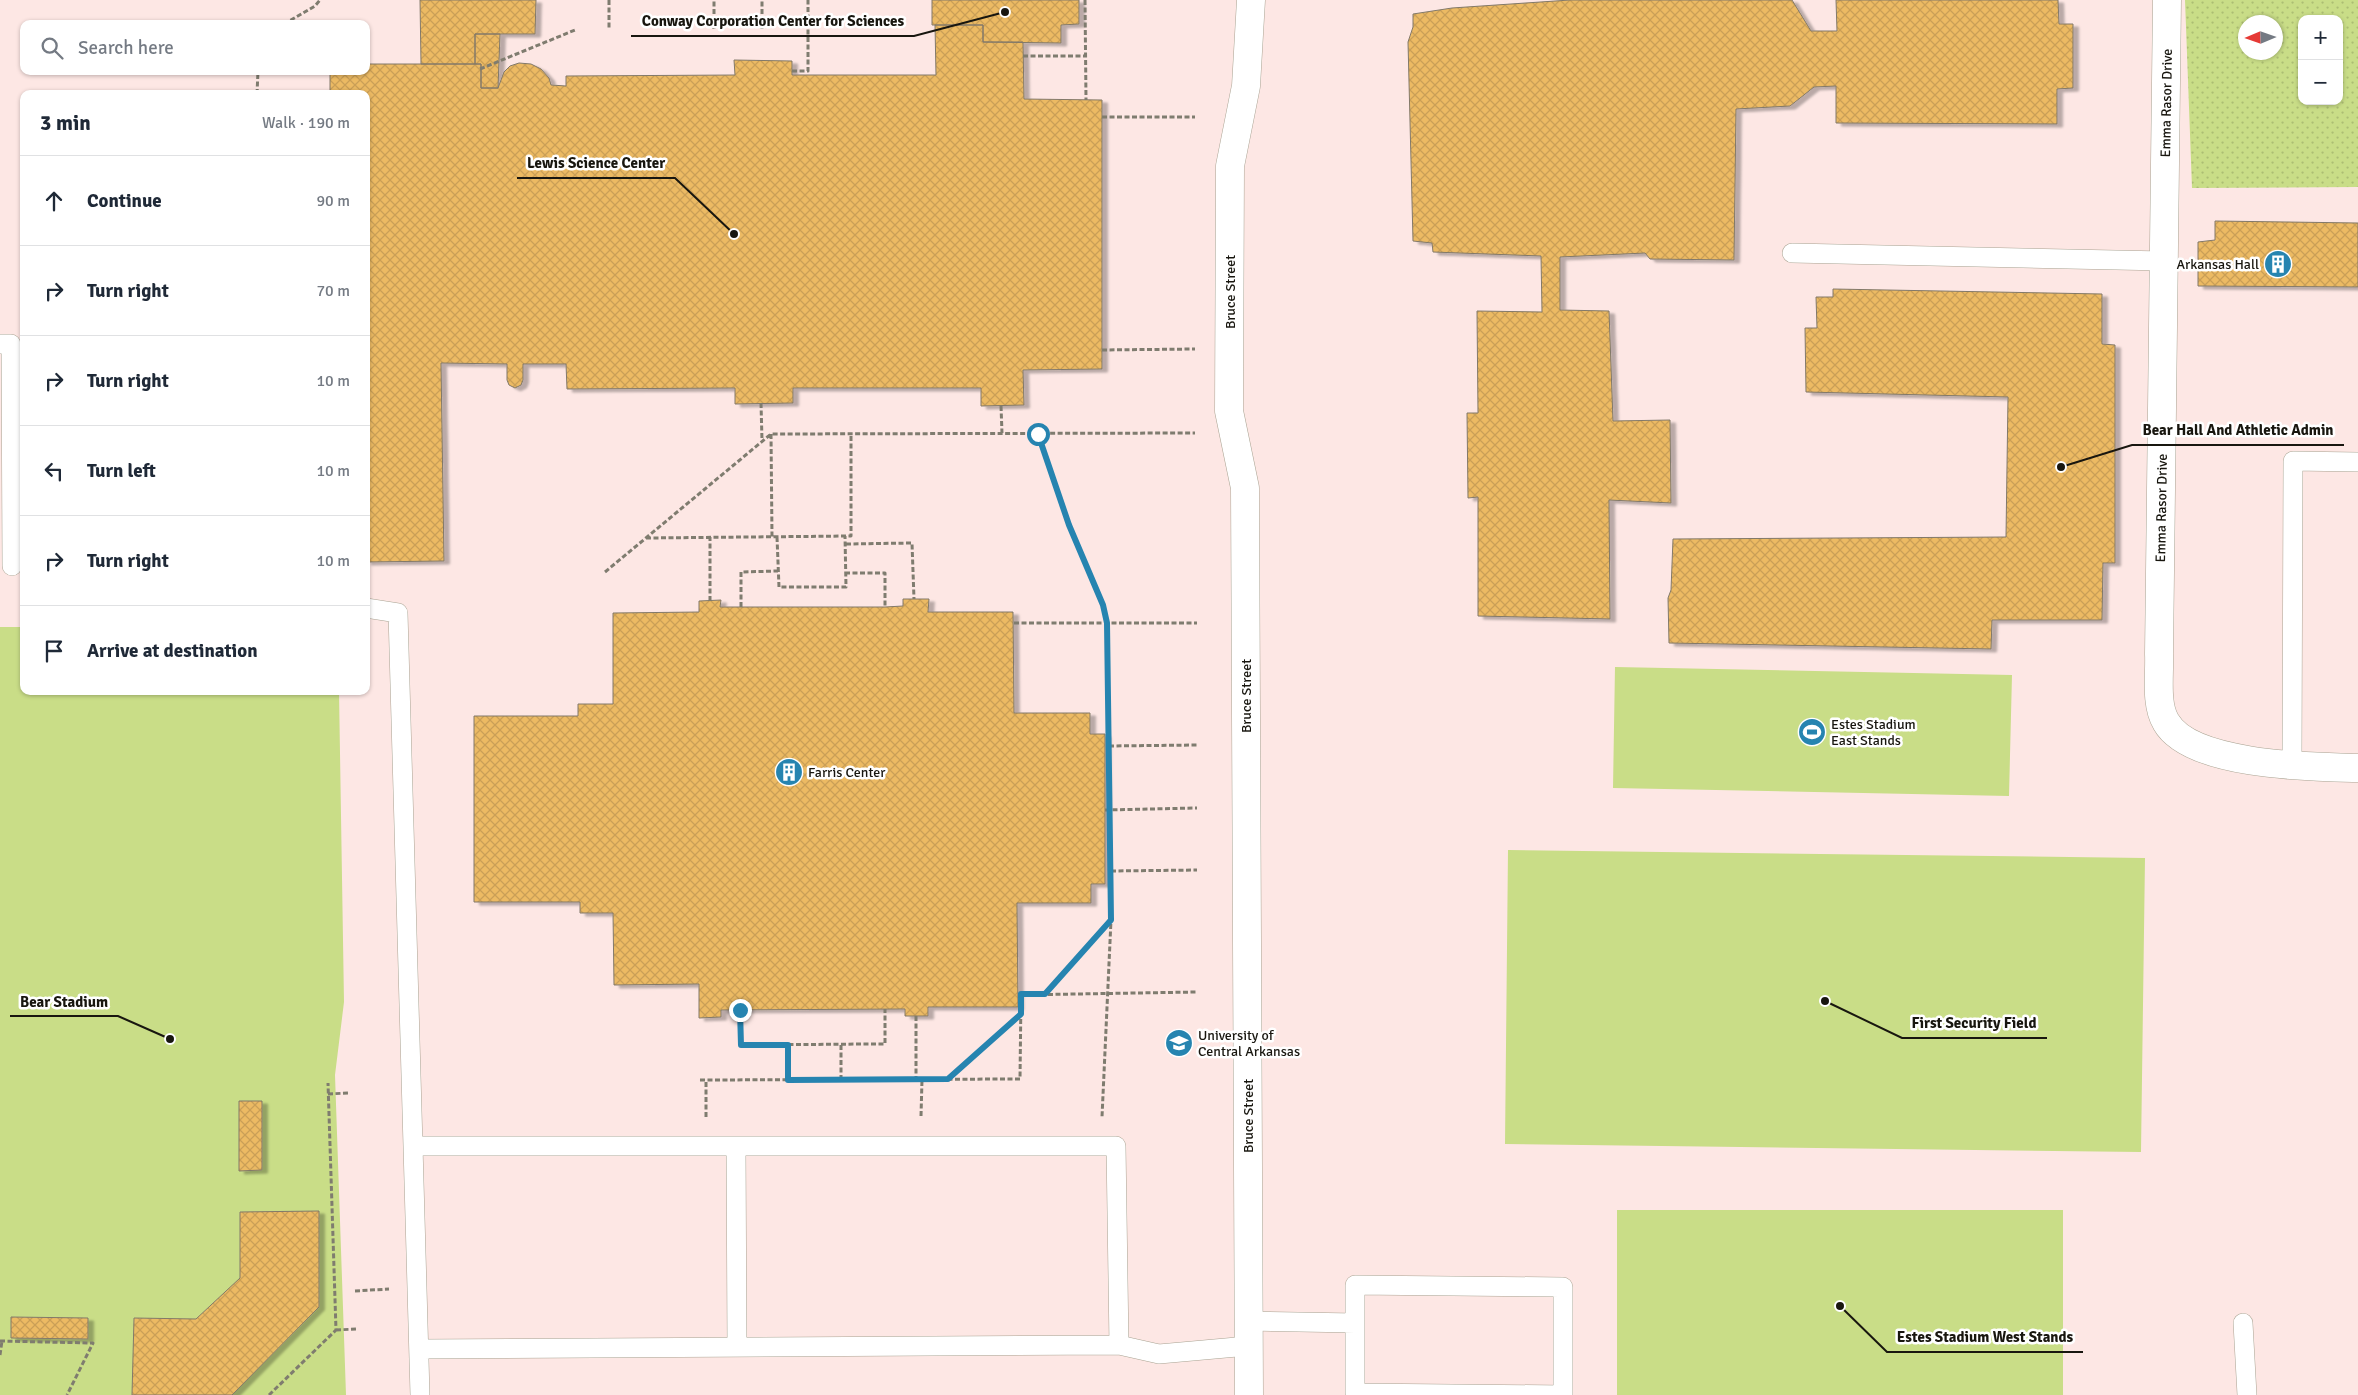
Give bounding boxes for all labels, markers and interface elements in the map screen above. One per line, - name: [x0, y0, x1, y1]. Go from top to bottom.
- callout: Conway Corporation Center for Sciences: [631, 6, 914, 36]
- text: Conway Corporation Center for Sciences: [642, 12, 904, 30]
- north arrow: [2238, 15, 2283, 60]
- map controls: [2298, 15, 2343, 105]
- button: +: [2298, 15, 2343, 60]
- search box: [20, 20, 370, 75]
- icon: search: [38, 34, 66, 62]
- text: Search here: [78, 36, 174, 60]
- street label: Emma Rasor Drive: [2157, 48, 2176, 158]
- button: −: [2298, 60, 2343, 105]
- text: 3 min: [40, 110, 91, 136]
- text: Walk · 190 m: [262, 113, 350, 133]
- callout: Lewis Science Center: [517, 148, 675, 178]
- text: Lewis Science Center: [527, 154, 665, 172]
- icon: ahead: [40, 187, 68, 215]
- text: Continue: [87, 189, 162, 213]
- text: 90 m: [316, 191, 350, 211]
- building icon: Arkansas Hall: [2263, 249, 2293, 279]
- street label: Bruce Street: [1222, 255, 1239, 329]
- place label: Arkansas Hall: [2176, 256, 2259, 273]
- icon: right: [40, 277, 68, 305]
- text: Turn right: [87, 279, 169, 303]
- text: 70 m: [316, 281, 350, 301]
- icon: right: [40, 367, 68, 395]
- text: Turn right: [87, 369, 169, 393]
- text: 10 m: [316, 371, 350, 391]
- callout: Bear Hall And Athletic Admin: [2132, 415, 2344, 445]
- text: Bear Hall And Athletic Admin: [2142, 421, 2334, 439]
- route start: [1027, 423, 1050, 446]
- street label: Emma Rasor Drive: [2152, 453, 2171, 563]
- icon: left: [40, 457, 68, 485]
- text: Turn left: [87, 459, 156, 483]
- text: 10 m: [316, 461, 350, 481]
- icon: right: [40, 547, 68, 575]
- text: Turn right: [87, 549, 169, 573]
- text: 10 m: [316, 551, 350, 571]
- icon: arrive: [40, 637, 68, 665]
- text: Arrive at destination: [87, 639, 258, 663]
- street label: Bruce Street: [1238, 659, 1255, 733]
- place label: Estes Stadium East Stands: [1831, 716, 1916, 749]
- sports icon: Estes Stadium East Stands: [1797, 717, 1827, 747]
- building icon: Farris Center: [774, 757, 804, 787]
- place label: Farris Center: [808, 764, 886, 781]
- callout: Bear Stadium: [10, 986, 118, 1016]
- text: Bear Stadium: [20, 993, 108, 1011]
- route end: [729, 999, 752, 1022]
- callout: First Security Field: [1902, 1008, 2047, 1038]
- text: First Security Field: [1912, 1014, 2036, 1032]
- place label: University of Central Arkansas: [1198, 1027, 1300, 1060]
- school or university icon: University of Central Arkansas: [1164, 1028, 1194, 1058]
- street label: Bruce Street: [1240, 1079, 1257, 1153]
- callout: Estes Stadium West Stands: [1887, 1322, 2083, 1352]
- text: Estes Stadium West Stands: [1897, 1328, 2074, 1346]

